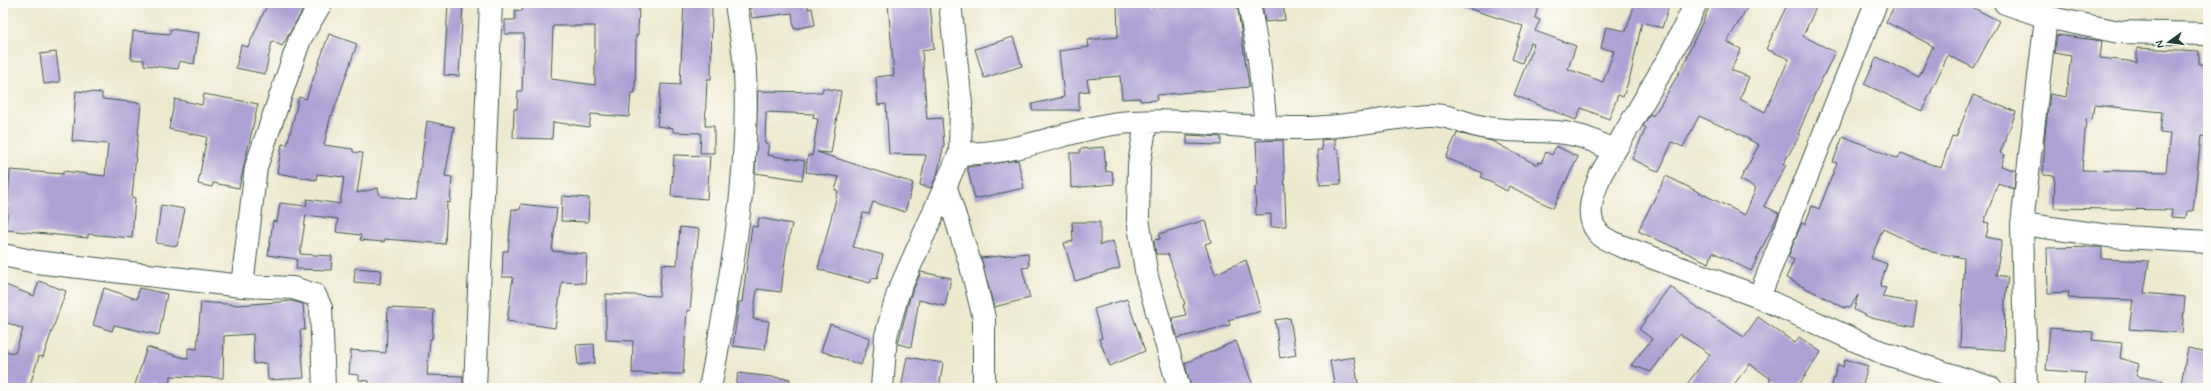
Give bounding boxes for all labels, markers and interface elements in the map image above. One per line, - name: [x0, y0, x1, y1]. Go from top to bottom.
- north arrow: [2149, 22, 2189, 62]
- text: N: [2153, 39, 2168, 49]

